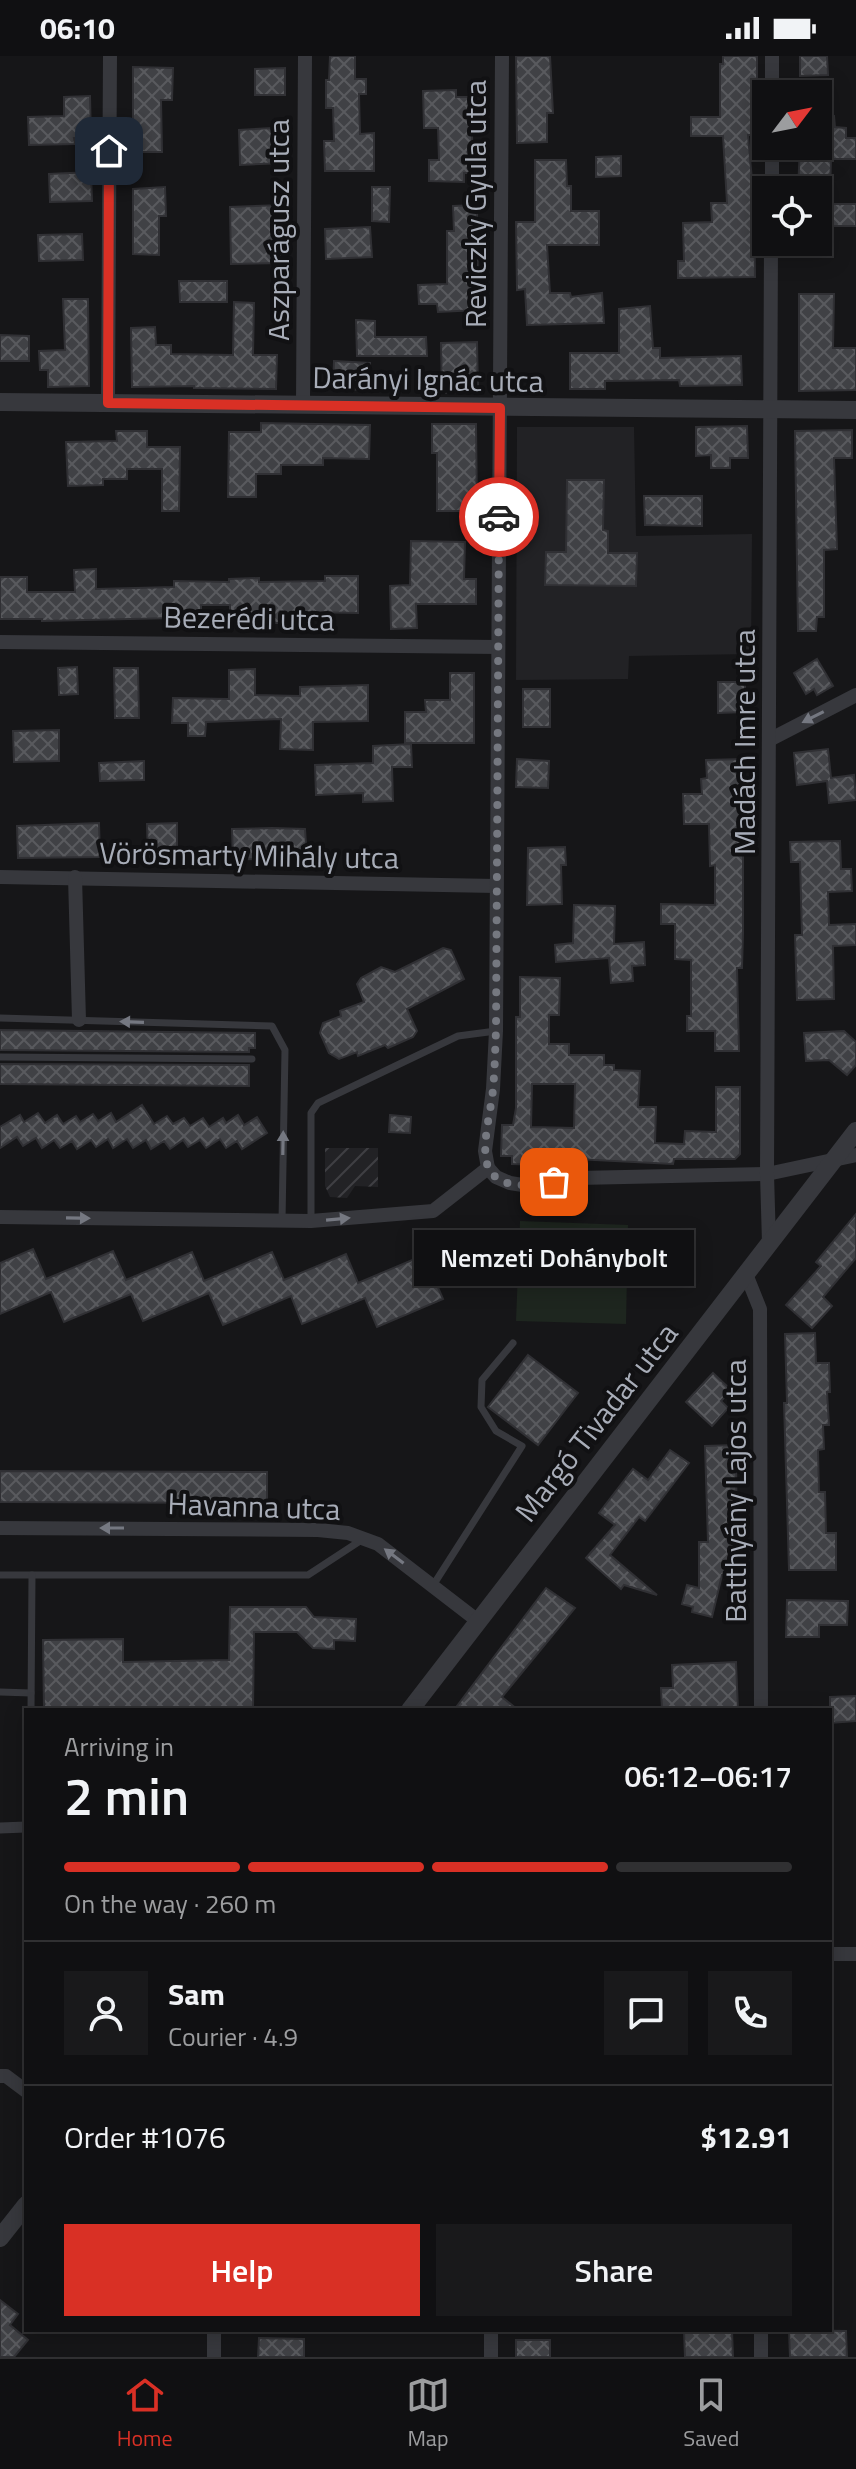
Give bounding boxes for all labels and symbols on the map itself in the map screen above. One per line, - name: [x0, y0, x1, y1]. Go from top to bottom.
- street label: Reviczky Gyula utca: [452, 80, 498, 328]
- north arrow: [752, 80, 832, 160]
- pin: [75, 117, 143, 185]
- street label: Aszparágusz utca: [255, 119, 301, 341]
- street label: Darányi Ignác utca: [312, 354, 544, 404]
- courier: [459, 477, 539, 557]
- street label: Bezerédi utca: [163, 594, 335, 642]
- street label: Madách Imre utca: [721, 629, 767, 855]
- one-way arrow: [802, 710, 825, 724]
- street label: Vörösmarty Mihály utca: [99, 829, 399, 881]
- one-way arrow: [119, 1015, 144, 1028]
- one-way arrow: [277, 1130, 289, 1155]
- pin: [520, 1148, 588, 1216]
- one-way arrow: [66, 1212, 91, 1224]
- one-way arrow: [326, 1212, 351, 1225]
- callout: Nemzeti Dohánybolt: [414, 1230, 694, 1286]
- street label: Margó Tivadar utca: [503, 1312, 689, 1532]
- street label: Batthyány Lajos utca: [712, 1359, 758, 1623]
- street label: Havanna utca: [167, 1480, 341, 1532]
- one-way arrow: [99, 1522, 124, 1534]
- one-way arrow: [384, 1548, 404, 1564]

